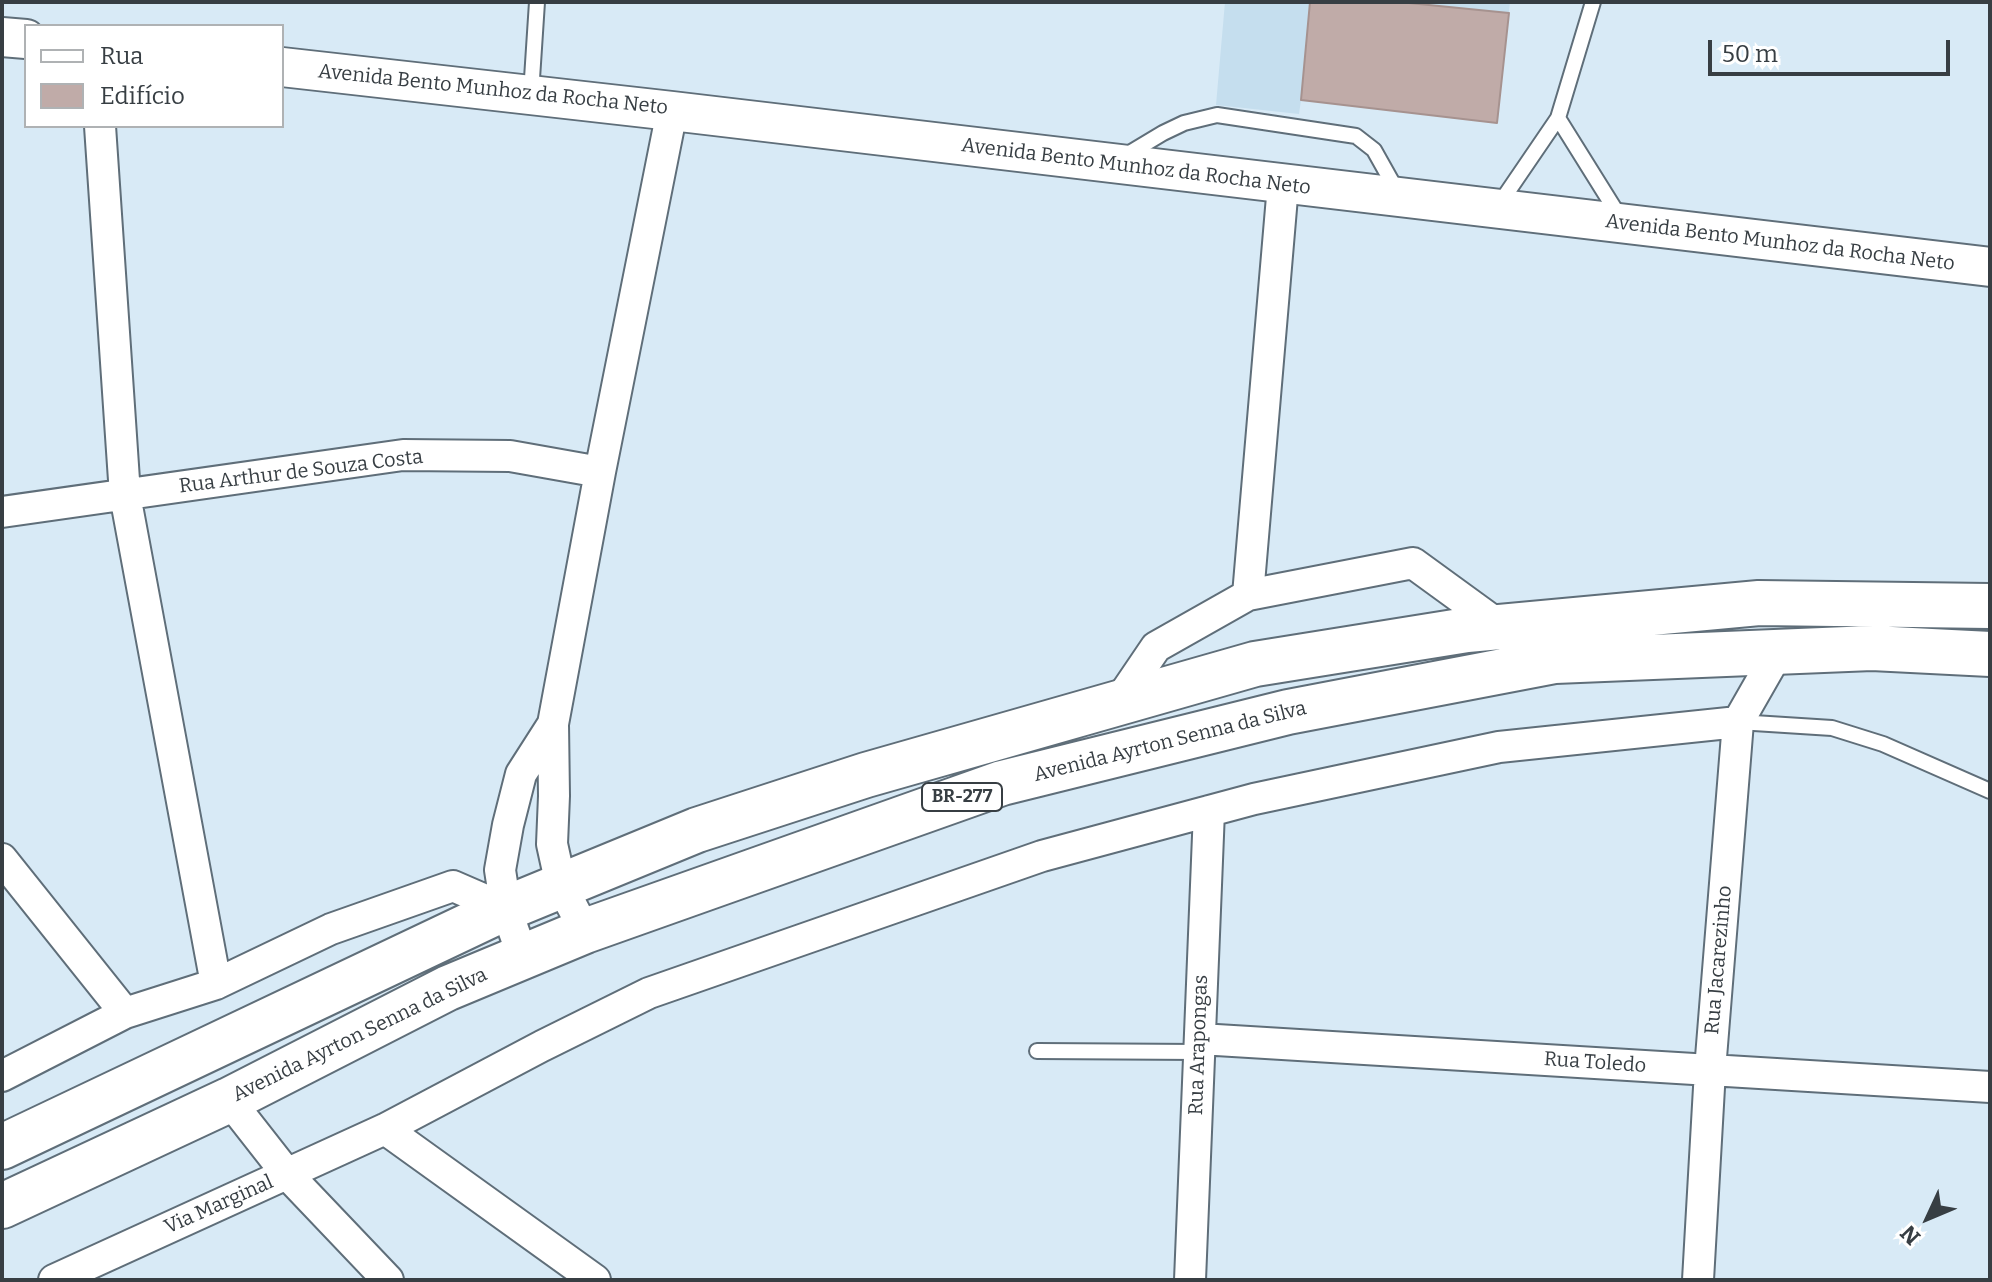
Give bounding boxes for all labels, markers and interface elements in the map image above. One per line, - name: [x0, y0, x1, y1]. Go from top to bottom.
- legend: [24, 24, 284, 128]
- scale bar: [1712, 24, 1954, 74]
- text: 50 m: [1722, 40, 1778, 68]
- text: Rua: [100, 42, 143, 70]
- street label: Avenida Bento Munhoz da Rocha Neto: [317, 60, 669, 120]
- text: Edifício: [100, 82, 185, 110]
- street label: Avenida Bento Munhoz da Rocha Neto: [960, 134, 1312, 200]
- street label: Avenida Bento Munhoz da Rocha Neto: [1604, 210, 1956, 276]
- street label: Rua Arthur de Souza Costa: [178, 445, 424, 499]
- street label: Avenida Ayrton Senna da Silva: [1031, 696, 1309, 788]
- road number: BR-277: [922, 783, 1002, 811]
- street label: Rua Jacarezinho: [1701, 884, 1737, 1036]
- street label: Avenida Ayrton Senna da Silva: [229, 963, 491, 1107]
- street label: Rua Arapongas: [1185, 974, 1213, 1116]
- street label: Rua Toledo: [1543, 1047, 1647, 1079]
- street label: Via Marginal: [161, 1170, 277, 1240]
- north arrow: [1888, 1178, 1968, 1258]
- text: N: [1895, 1220, 1926, 1251]

